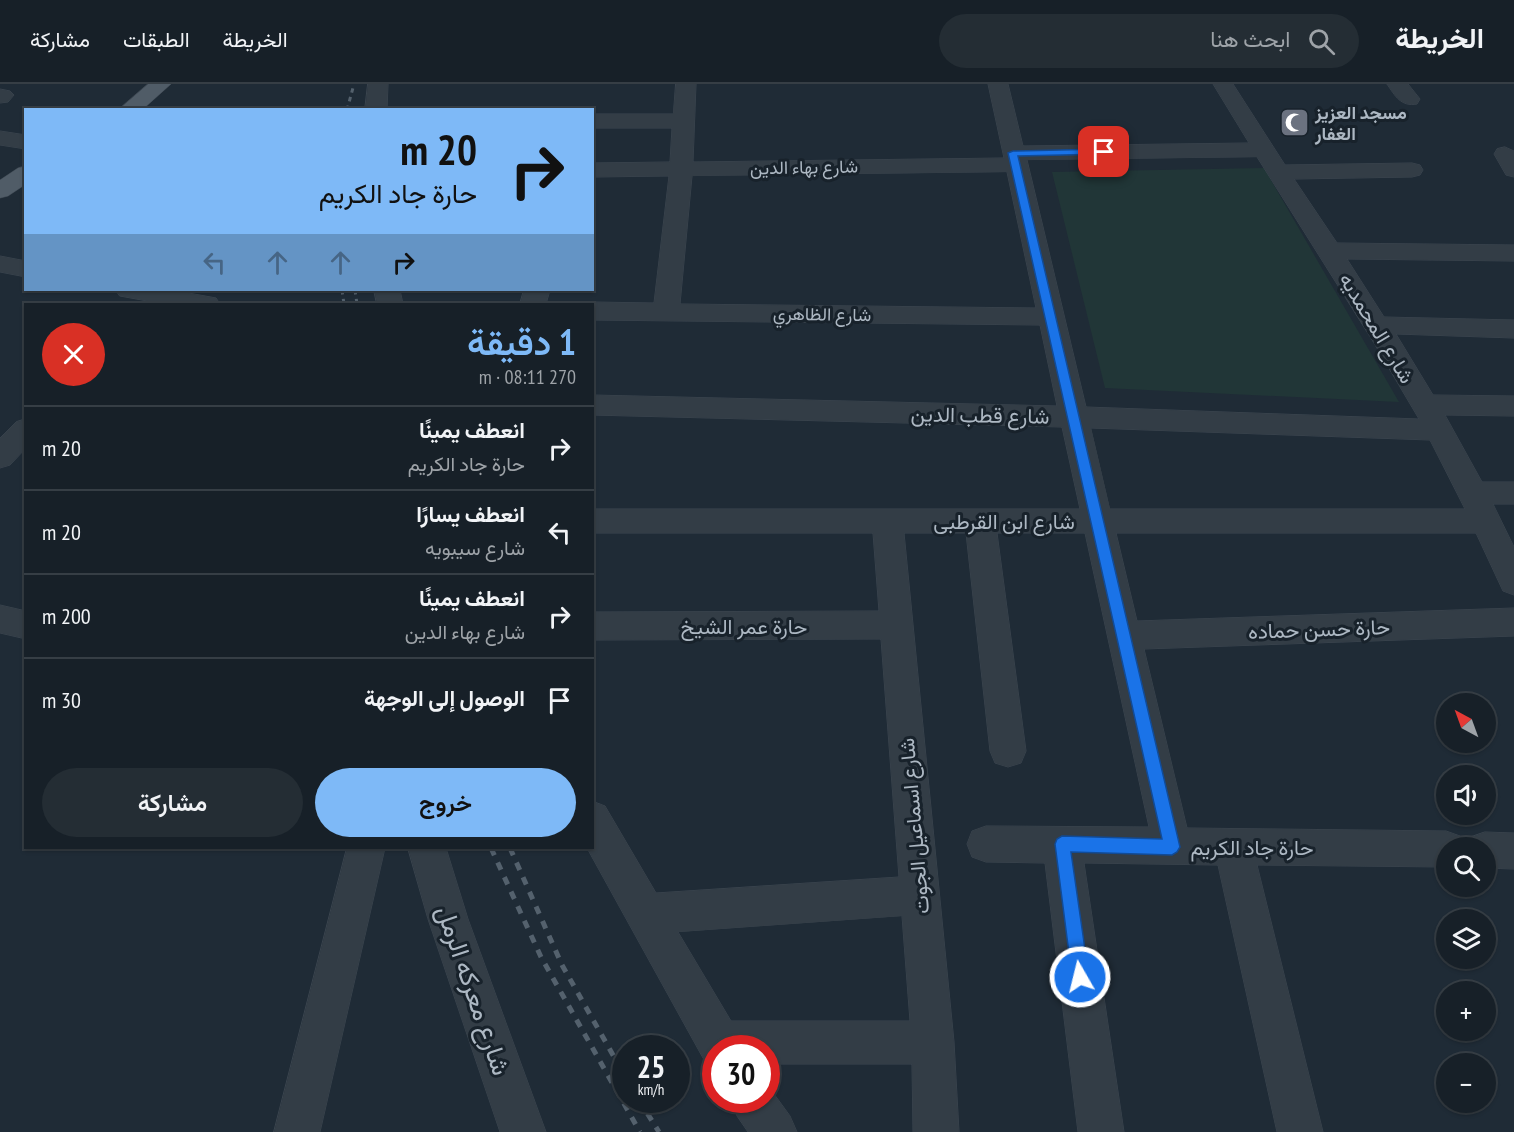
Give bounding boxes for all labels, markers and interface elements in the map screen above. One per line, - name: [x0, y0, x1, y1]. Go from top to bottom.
- search box: [939, 14, 1359, 68]
- text: الخريطة: [1395, 19, 1484, 56]
- text: ابحث هنا: [1210, 25, 1290, 53]
- icon: search: [1305, 25, 1338, 58]
- text: مشاركة: [30, 26, 90, 53]
- text: الطبقات: [123, 26, 190, 53]
- text: الخريطة: [223, 26, 288, 53]
- place label: مسجد العزيز الغفار: [1314, 101, 1407, 145]
- mosque icon: مسجد العزيز الغفار: [1278, 106, 1310, 138]
- text: 20 m: [400, 122, 477, 177]
- pin: [1078, 126, 1129, 177]
- icon: right: [498, 132, 576, 210]
- icon: arrive: [1087, 135, 1120, 168]
- street label: شارع بهاء الدين: [750, 155, 858, 180]
- text: حارة جاد الكريم: [319, 176, 477, 210]
- icon: left: [198, 246, 231, 279]
- icon: ahead: [261, 246, 294, 279]
- icon: ahead: [324, 246, 357, 279]
- icon: right: [387, 246, 420, 279]
- street label: شارع المحمديه: [1332, 268, 1421, 389]
- street label: شارع الظاهري: [773, 302, 871, 330]
- text: 1 دقيقة: [467, 318, 576, 365]
- button: close: [42, 323, 105, 386]
- text: 270 m · 08:11: [479, 364, 576, 390]
- street label: شارع قطب الدين: [910, 400, 1050, 431]
- text: انعطف يمينًا: [419, 416, 525, 444]
- icon: right: [543, 432, 576, 465]
- text: 20 m: [42, 434, 81, 462]
- text: حارة جاد الكريم: [408, 451, 525, 477]
- text: انعطف يسارًا: [416, 500, 525, 528]
- street label: شارع ابن القرطبى: [933, 508, 1075, 536]
- icon: left: [543, 516, 576, 549]
- text: 20 m: [42, 518, 81, 546]
- text: شارع سيبويه: [425, 535, 525, 561]
- text: انعطف يمينًا: [419, 584, 525, 612]
- icon: right: [543, 600, 576, 633]
- text: 200 m: [42, 602, 91, 630]
- street label: حارة عمر الشيخ: [681, 613, 807, 641]
- street label: حارة حسن حماده: [1247, 613, 1391, 645]
- text: شارع بهاء الدين: [405, 619, 525, 645]
- text: الوصول إلى الوجهة: [364, 684, 525, 712]
- icon: arrive: [543, 684, 576, 717]
- text: 30 m: [42, 686, 81, 714]
- north arrow: [1436, 693, 1496, 753]
- map controls: [1436, 693, 1496, 1113]
- street label: شارع اسماعيل الجوت: [893, 737, 936, 915]
- button: sound: [1436, 765, 1496, 825]
- button: مشاركة: [42, 768, 303, 837]
- button: خروج: [315, 768, 576, 837]
- street label: حارة جاد الكريم: [1190, 834, 1314, 862]
- button: search: [1436, 837, 1496, 897]
- street label: شارع معركه الرمل: [428, 901, 519, 1080]
- button: layers: [1436, 909, 1496, 969]
- position arrow: [1048, 945, 1112, 1009]
- button: +: [1436, 981, 1496, 1041]
- speed limit sign: 30: [702, 1035, 780, 1113]
- text: 25: [637, 1047, 665, 1086]
- button: −: [1436, 1053, 1496, 1113]
- text: km/h: [638, 1080, 664, 1099]

